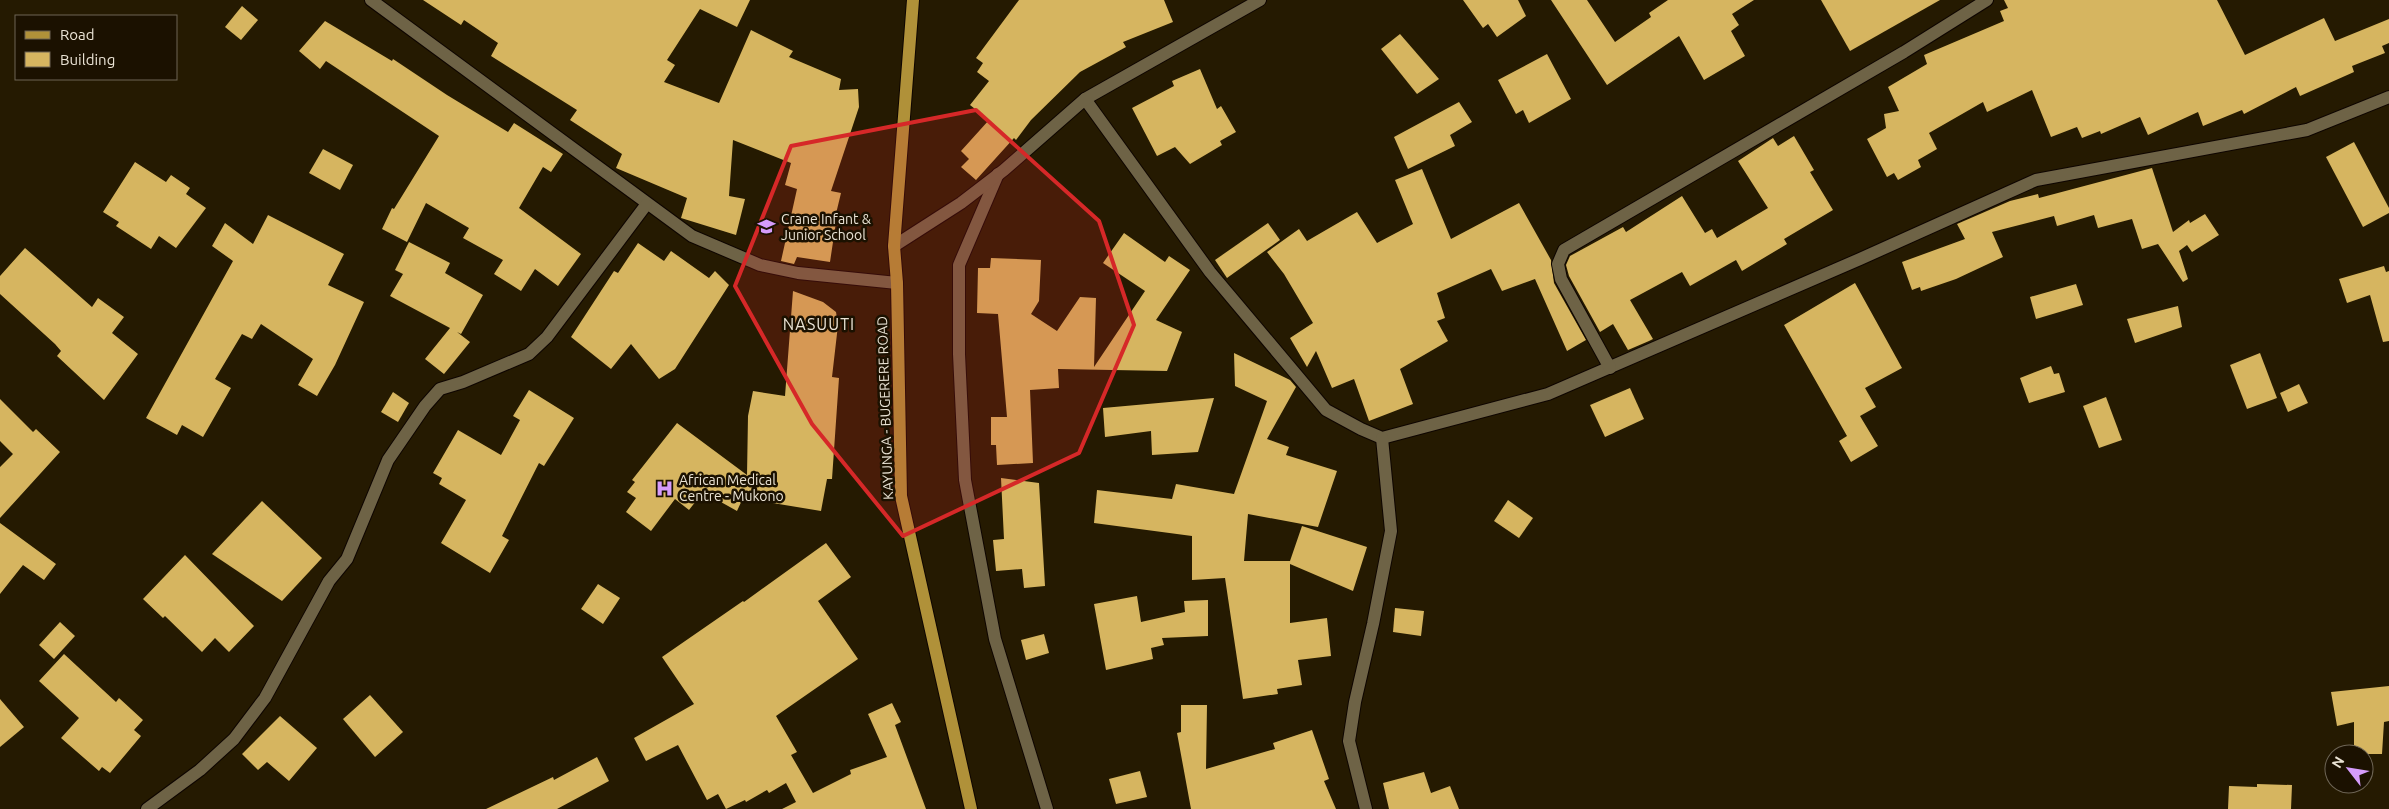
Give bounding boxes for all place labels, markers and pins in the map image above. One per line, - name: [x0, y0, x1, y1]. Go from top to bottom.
- place label: Crane Infant & Junior School: [781, 211, 872, 243]
- school or university icon: Crane Infant & Junior School: [757, 217, 777, 237]
- place label: African Medical Centre - Mukono: [679, 472, 784, 504]
- hospital icon: African Medical Centre - Mukono: [655, 478, 675, 498]

